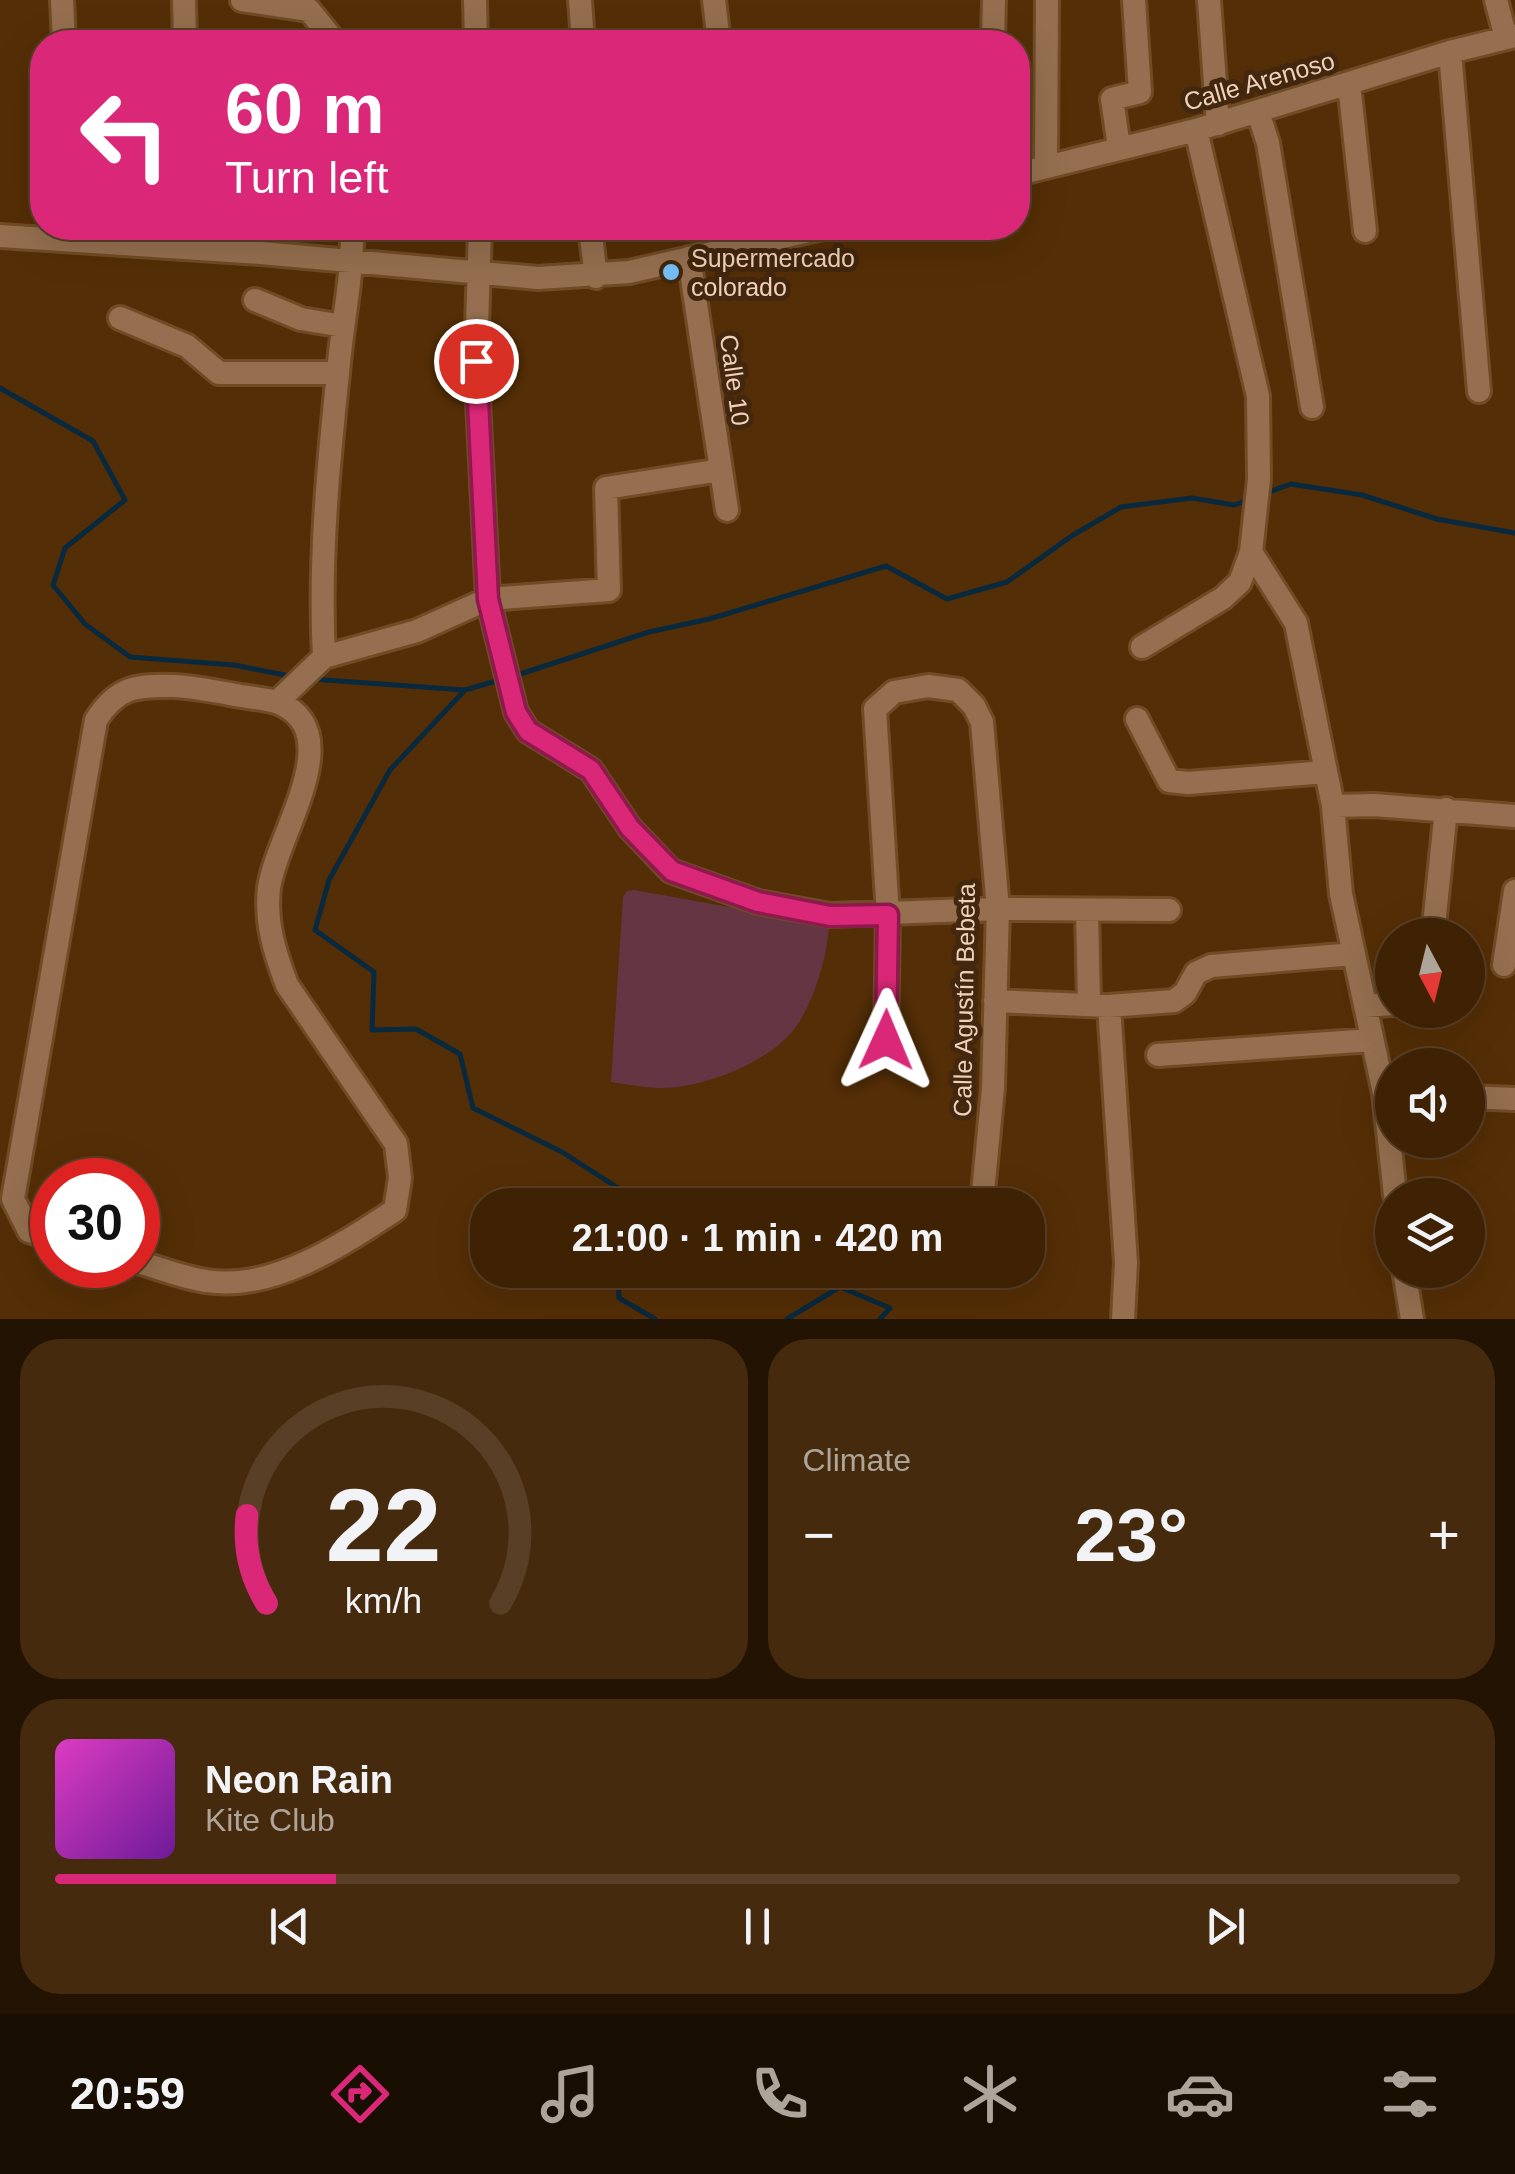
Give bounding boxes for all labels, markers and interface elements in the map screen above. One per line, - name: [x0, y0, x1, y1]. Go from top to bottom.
- street label: Calle Arenoso: [1180, 46, 1338, 116]
- icon: left: [60, 70, 190, 200]
- text: 60 m: [225, 70, 385, 148]
- text: Turn left: [225, 152, 388, 203]
- place label: Supermercado colorado: [691, 244, 855, 301]
- marker: Supermercado colorado: [660, 261, 682, 283]
- pin: [434, 319, 519, 404]
- street label: Calle 10: [715, 333, 755, 427]
- icon: arrive: [449, 334, 504, 389]
- street label: Calle Agustín Bebeta: [948, 883, 980, 1117]
- north arrow: [1375, 918, 1485, 1028]
- map controls: [1375, 918, 1485, 1288]
- position arrow: [834, 988, 938, 1092]
- button: sound: [1375, 1048, 1485, 1158]
- speed limit sign: 30: [30, 1158, 160, 1288]
- button: layers: [1375, 1178, 1485, 1288]
- text: 21:00 · 1 min · 420 m: [572, 1217, 943, 1259]
- text: Climate: [803, 1442, 911, 1478]
- text: 22: [326, 1467, 442, 1583]
- text: 23°: [1075, 1493, 1188, 1577]
- text: −: [803, 1504, 835, 1566]
- text: +: [1428, 1504, 1460, 1566]
- text: km/h: [345, 1581, 422, 1621]
- text: Neon Rain: [205, 1759, 393, 1801]
- text: Kite Club: [205, 1802, 335, 1838]
- icon: previous: [262, 1899, 317, 1954]
- icon: pause: [730, 1899, 785, 1954]
- icon: next: [1198, 1899, 1253, 1954]
- icon: directions: [325, 2059, 395, 2129]
- icon: music: [535, 2059, 605, 2129]
- icon: phone: [745, 2059, 815, 2129]
- icon: climate: [955, 2059, 1025, 2129]
- icon: car: [1165, 2059, 1235, 2129]
- icon: filters: [1375, 2059, 1445, 2129]
- text: 20:59: [70, 2068, 185, 2119]

